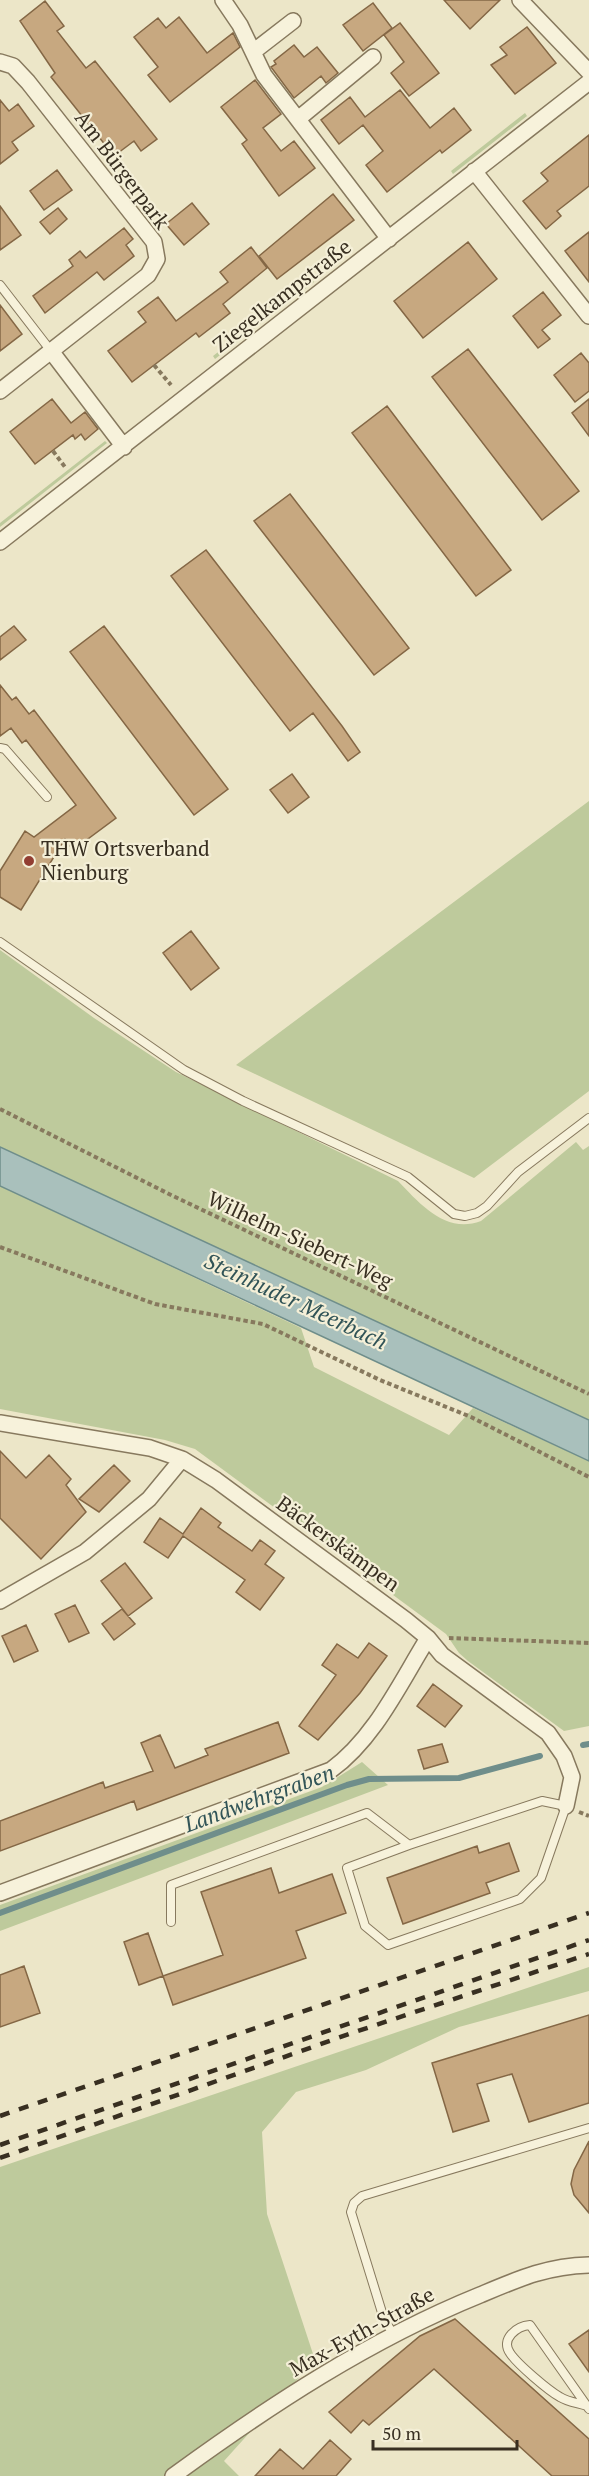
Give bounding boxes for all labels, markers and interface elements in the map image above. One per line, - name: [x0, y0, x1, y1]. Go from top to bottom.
- street label: Am Bürgerpark: [69, 104, 177, 235]
- street label: Ziegelkampstraße: [206, 232, 356, 358]
- place label: THW Ortsverband Nienburg: [41, 834, 210, 886]
- marker: THW Ortsverband Nienburg: [22, 854, 36, 868]
- street label: Wilhelm-Siebert-Weg: [203, 1184, 398, 1295]
- water label: Steinhuder Meerbach: [200, 1245, 392, 1356]
- street label: Bäckerskämpen: [271, 1489, 406, 1598]
- water label: Landwehrgraben: [179, 1757, 338, 1838]
- street label: Max-Eyth-Straße: [284, 2280, 439, 2383]
- scale bar: [373, 2413, 517, 2451]
- text: 50 m: [382, 2421, 422, 2445]

